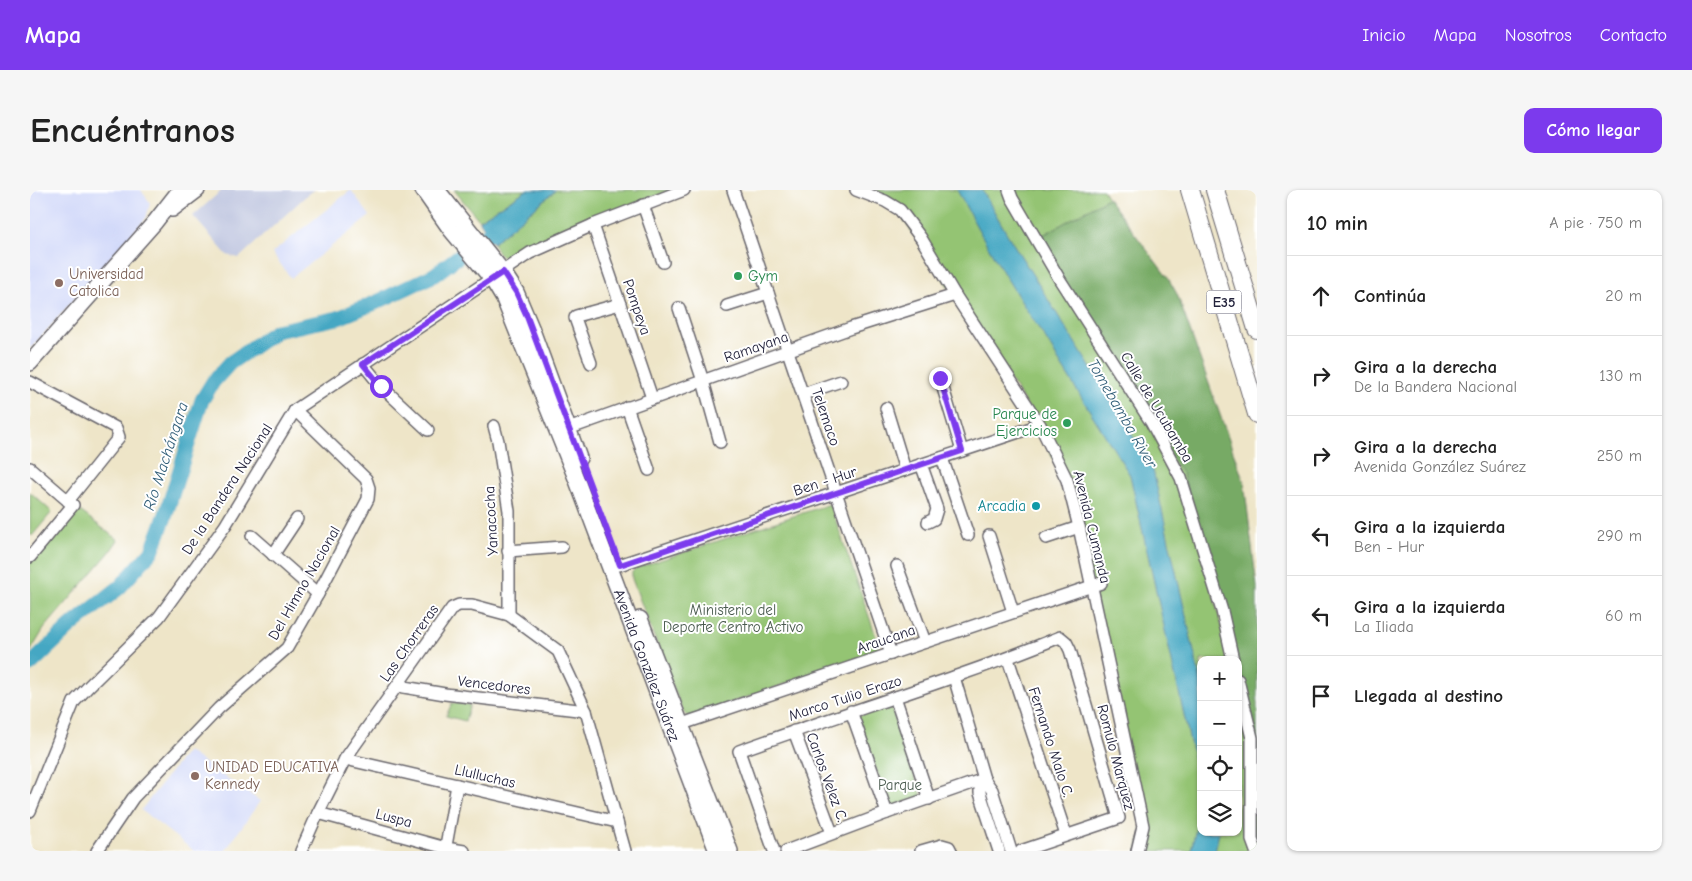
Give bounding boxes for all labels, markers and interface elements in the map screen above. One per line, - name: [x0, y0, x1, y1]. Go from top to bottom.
- text: Mapa: [25, 21, 81, 49]
- text: Inicio: [1362, 25, 1406, 46]
- text: Mapa: [1434, 25, 1477, 46]
- text: Nosotros: [1505, 25, 1572, 46]
- text: Contacto: [1600, 25, 1667, 46]
- button: Cómo llegar: [1524, 108, 1662, 153]
- text: Encuéntranos: [30, 110, 235, 151]
- text: 10 min: [1307, 211, 1368, 235]
- text: A pie · 750 m: [1549, 214, 1642, 232]
- place label: Universidad Catolica: [69, 265, 144, 300]
- place label: Gym: [748, 267, 778, 285]
- marker: Gym: [732, 270, 744, 282]
- marker: Universidad Catolica: [53, 277, 65, 289]
- street label: Pompeya: [619, 277, 655, 337]
- icon: ahead: [1307, 282, 1335, 310]
- text: Continúa: [1354, 285, 1426, 307]
- text: 20 m: [1605, 287, 1642, 305]
- road number: E35: [1206, 290, 1242, 314]
- street label: Ramayana: [721, 328, 791, 366]
- street label: Calle de Ucubamba: [1117, 348, 1197, 466]
- water label: Tomebamba River: [1084, 356, 1161, 472]
- text: Gira a la derecha: [1354, 356, 1497, 378]
- icon: right: [1307, 362, 1335, 390]
- route end: [929, 367, 952, 390]
- text: 130 m: [1599, 367, 1642, 385]
- route start: [370, 375, 393, 398]
- text: De la Bandera Nacional: [1354, 378, 1517, 396]
- street label: Telemaco: [808, 386, 844, 448]
- water label: Río Machángara: [140, 400, 192, 513]
- place label: Parque de Ejercicios: [992, 405, 1057, 440]
- marker: Parque de Ejercicios: [1061, 417, 1073, 429]
- street label: De la Bandera Nacional: [178, 420, 276, 558]
- text: Gira a la derecha: [1354, 436, 1497, 458]
- icon: right: [1307, 442, 1335, 470]
- text: 250 m: [1597, 447, 1642, 465]
- text: Avenida González Suárez: [1354, 458, 1526, 476]
- street label: Ben - Hur: [791, 462, 859, 500]
- street label: Avenida Cumanda: [1069, 469, 1115, 585]
- street label: Yanacocha: [480, 486, 502, 556]
- place label: Arcadia: [978, 497, 1026, 515]
- marker: Arcadia: [1030, 500, 1042, 512]
- text: Gira a la izquierda: [1354, 516, 1505, 538]
- icon: left: [1307, 522, 1335, 550]
- street label: Del Himno Nacional: [264, 523, 344, 643]
- text: 290 m: [1597, 527, 1642, 545]
- text: Ben - Hur: [1354, 538, 1424, 556]
- street label: Avenida González Suárez: [610, 586, 684, 744]
- text: Gira a la izquierda: [1354, 596, 1505, 618]
- street label: Las Chorreras: [376, 601, 442, 685]
- park label: Ministerio del Deporte Centro Activo: [663, 601, 803, 636]
- icon: left: [1307, 602, 1335, 630]
- text: 60 m: [1605, 607, 1642, 625]
- text: La Iliada: [1354, 618, 1414, 636]
- street label: Araucana: [854, 621, 918, 657]
- map controls: [1197, 656, 1242, 836]
- button: +: [1197, 656, 1242, 701]
- street label: Marco Tulio Erazo: [786, 671, 904, 725]
- street label: Vencedores: [457, 672, 531, 698]
- icon: arrive: [1307, 682, 1335, 710]
- street label: Fernando Malo C.: [1025, 685, 1077, 799]
- text: Llegada al destino: [1354, 685, 1503, 707]
- button: −: [1197, 701, 1242, 746]
- street label: Romulo Marquez: [1093, 702, 1139, 812]
- street label: Carlos Velez C.: [803, 730, 851, 824]
- button: locate: [1197, 746, 1242, 791]
- place label: UNIDAD EDUCATIVA Kennedy: [205, 758, 339, 793]
- street label: Llulluchas: [453, 760, 517, 792]
- marker: UNIDAD EDUCATIVA Kennedy: [189, 770, 201, 782]
- park label: Parque: [878, 776, 923, 794]
- button: layers: [1197, 791, 1242, 836]
- street label: Luspa: [374, 805, 414, 831]

